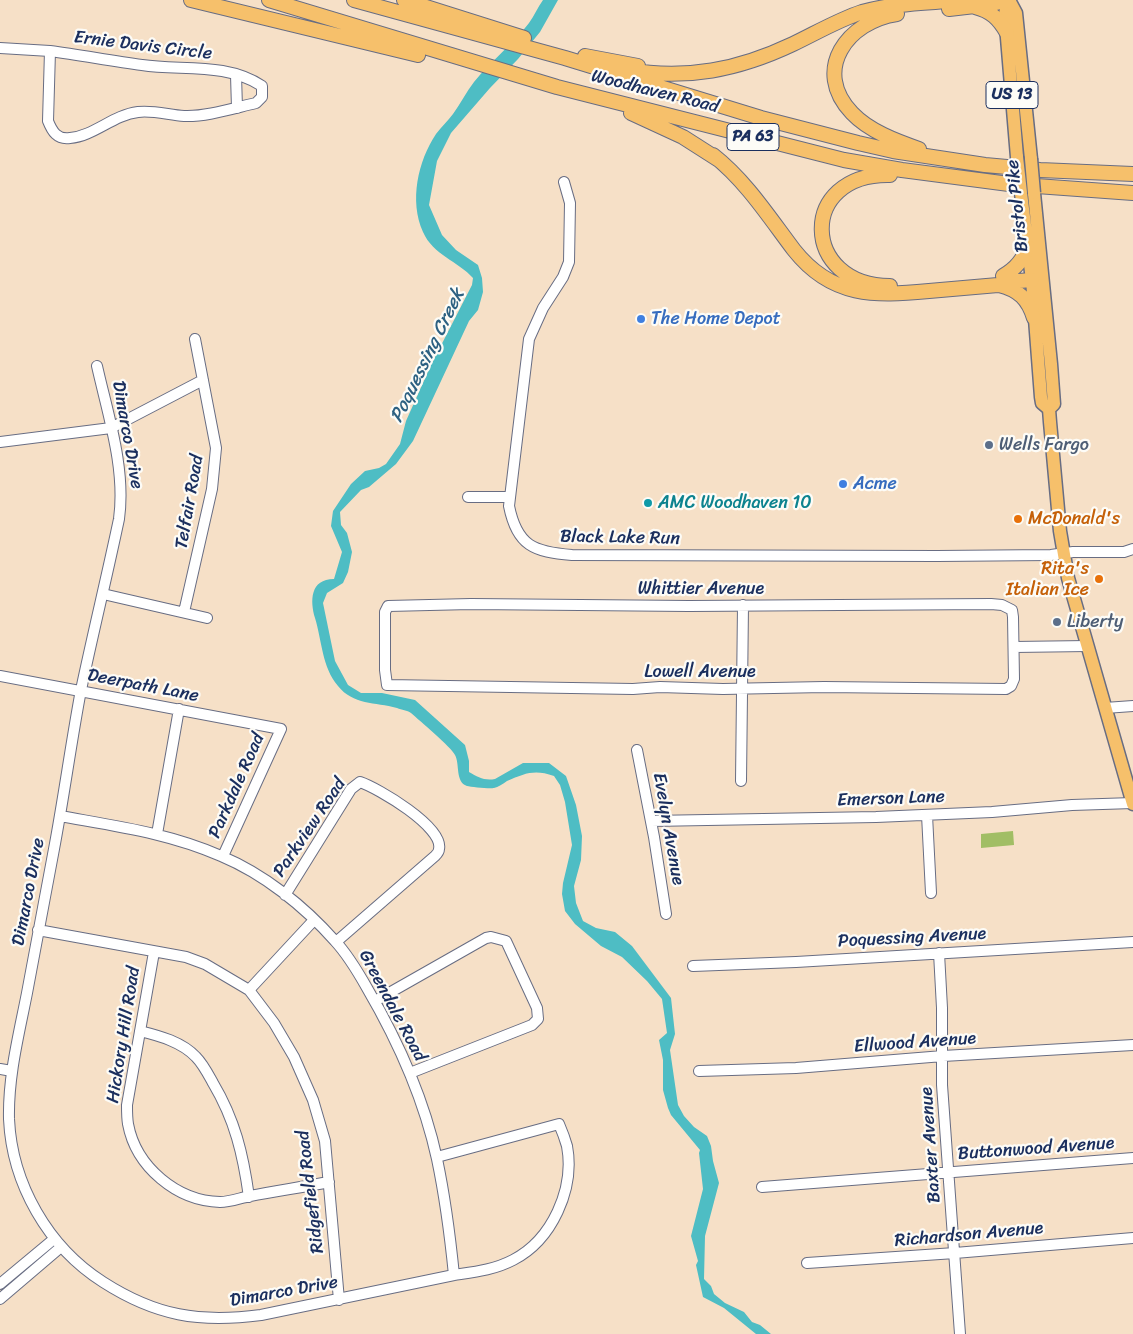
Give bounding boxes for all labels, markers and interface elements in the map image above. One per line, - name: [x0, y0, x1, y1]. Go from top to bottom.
- street label: Ernie Davis Circle: [73, 27, 213, 65]
- street label: Woodhaven Road: [589, 66, 721, 118]
- road number: US 13: [986, 82, 1038, 108]
- road number: PA 63: [727, 124, 779, 150]
- street label: Bristol Pike: [1002, 159, 1034, 253]
- water label: Poquessing Creek: [386, 286, 470, 426]
- place label: The Home Depot: [651, 308, 781, 330]
- marker: The Home Depot: [635, 313, 647, 325]
- street label: Dimarco Drive: [107, 379, 147, 491]
- place label: Wells Fargo: [999, 434, 1089, 456]
- marker: Wells Fargo: [983, 439, 995, 451]
- street label: Telfair Road: [171, 453, 209, 551]
- place label: Acme: [853, 473, 897, 495]
- marker: Acme: [837, 478, 849, 490]
- place label: AMC Woodhaven 10: [658, 492, 812, 514]
- marker: AMC Woodhaven 10: [642, 497, 654, 509]
- place label: McDonald's: [1028, 508, 1120, 530]
- marker: McDonald's: [1012, 513, 1024, 525]
- street label: Black Lake Run: [560, 526, 680, 550]
- place label: Rita's Italian Ice: [1006, 558, 1089, 600]
- marker: Rita's Italian Ice: [1093, 573, 1105, 585]
- street label: Whittier Avenue: [638, 578, 764, 600]
- place label: Liberty: [1067, 611, 1123, 633]
- marker: Liberty: [1051, 616, 1063, 628]
- street label: Lowell Avenue: [644, 661, 756, 683]
- street label: Deerpath Lane: [86, 665, 200, 707]
- street label: Parkdale Road: [204, 730, 270, 842]
- street label: Evelyn Avenue: [647, 771, 689, 887]
- street label: Parkview Road: [269, 774, 351, 882]
- street label: Emerson Lane: [837, 786, 945, 812]
- street label: Dimarco Drive: [8, 836, 50, 948]
- street label: Poquessing Avenue: [837, 923, 987, 953]
- street label: Greendale Road: [354, 947, 430, 1065]
- street label: Hickory Hill Road: [103, 965, 145, 1105]
- street label: Ellwood Avenue: [853, 1028, 977, 1058]
- street label: Baxter Avenue: [916, 1086, 946, 1204]
- street label: Ridgefield Road: [293, 1129, 329, 1255]
- street label: Buttonwood Avenue: [957, 1133, 1115, 1165]
- street label: Richardson Avenue: [894, 1218, 1044, 1252]
- street label: Dimarco Drive: [228, 1272, 340, 1312]

